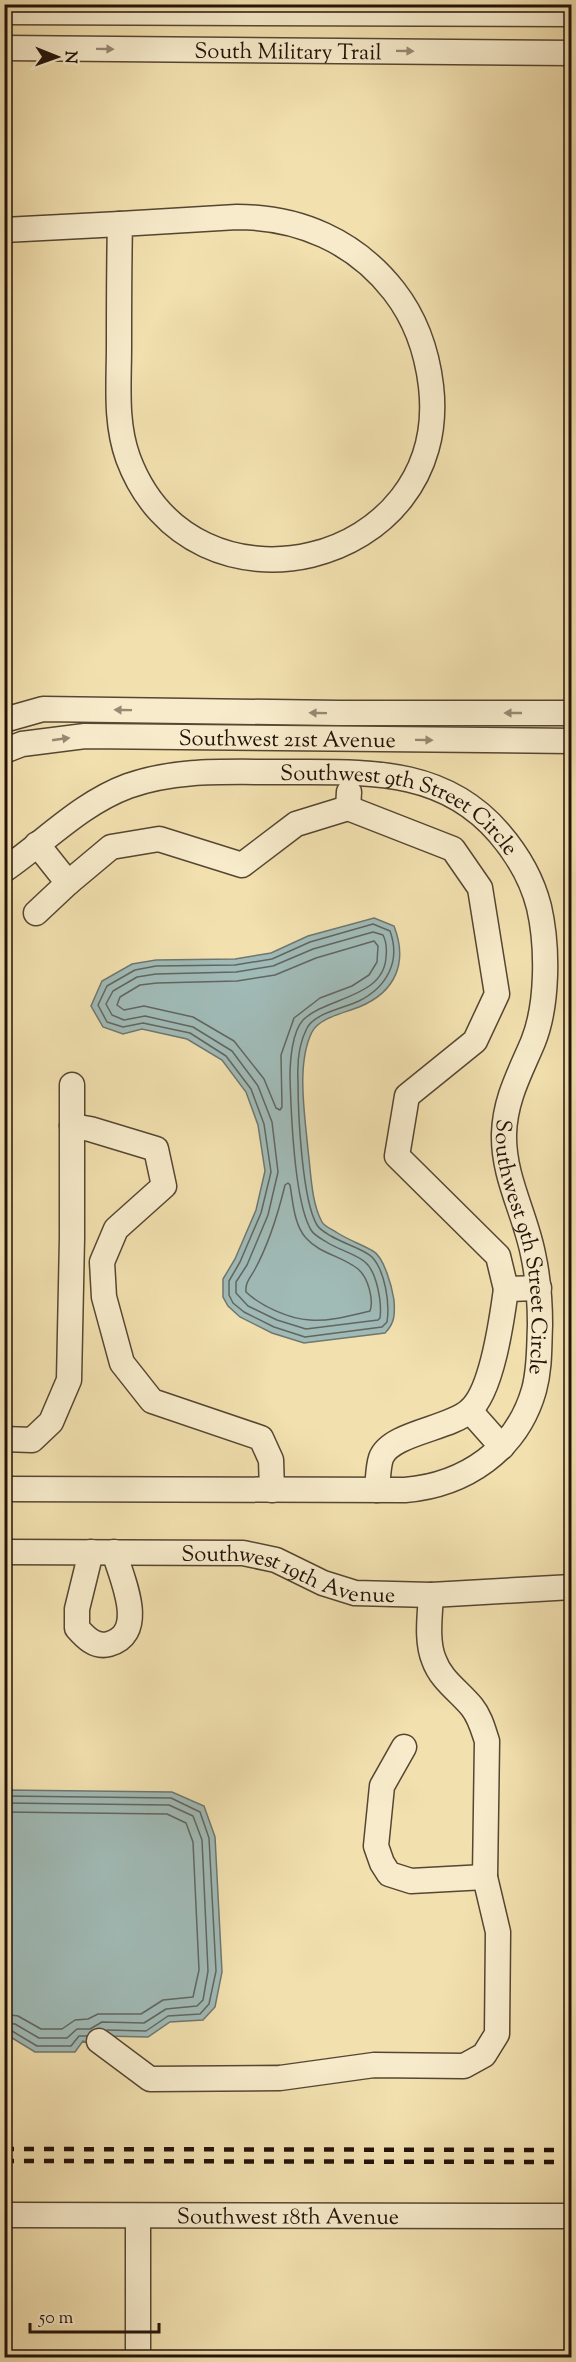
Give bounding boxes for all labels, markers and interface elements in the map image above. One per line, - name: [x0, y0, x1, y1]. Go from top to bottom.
- north arrow: [27, 27, 87, 87]
- street label: South Military Trail: [194, 37, 382, 70]
- one-way arrow: [95, 44, 114, 53]
- one-way arrow: [395, 46, 414, 56]
- text: N: [58, 51, 81, 64]
- one-way arrow: [114, 705, 133, 715]
- one-way arrow: [309, 708, 328, 718]
- one-way arrow: [504, 708, 523, 718]
- street label: Southwest 21st Avenue: [178, 724, 396, 758]
- one-way arrow: [52, 734, 71, 743]
- one-way arrow: [415, 735, 434, 745]
- street label: Southwest 9th Street Circle: [280, 759, 524, 863]
- street label: Southwest 9th Street Circle: [485, 1117, 553, 1376]
- street label: Southwest 19th Avenue: [181, 1540, 396, 1613]
- street label: Southwest 18th Avenue: [177, 2202, 399, 2235]
- scale bar: [30, 2296, 159, 2334]
- text: 50 m: [38, 2306, 74, 2332]

